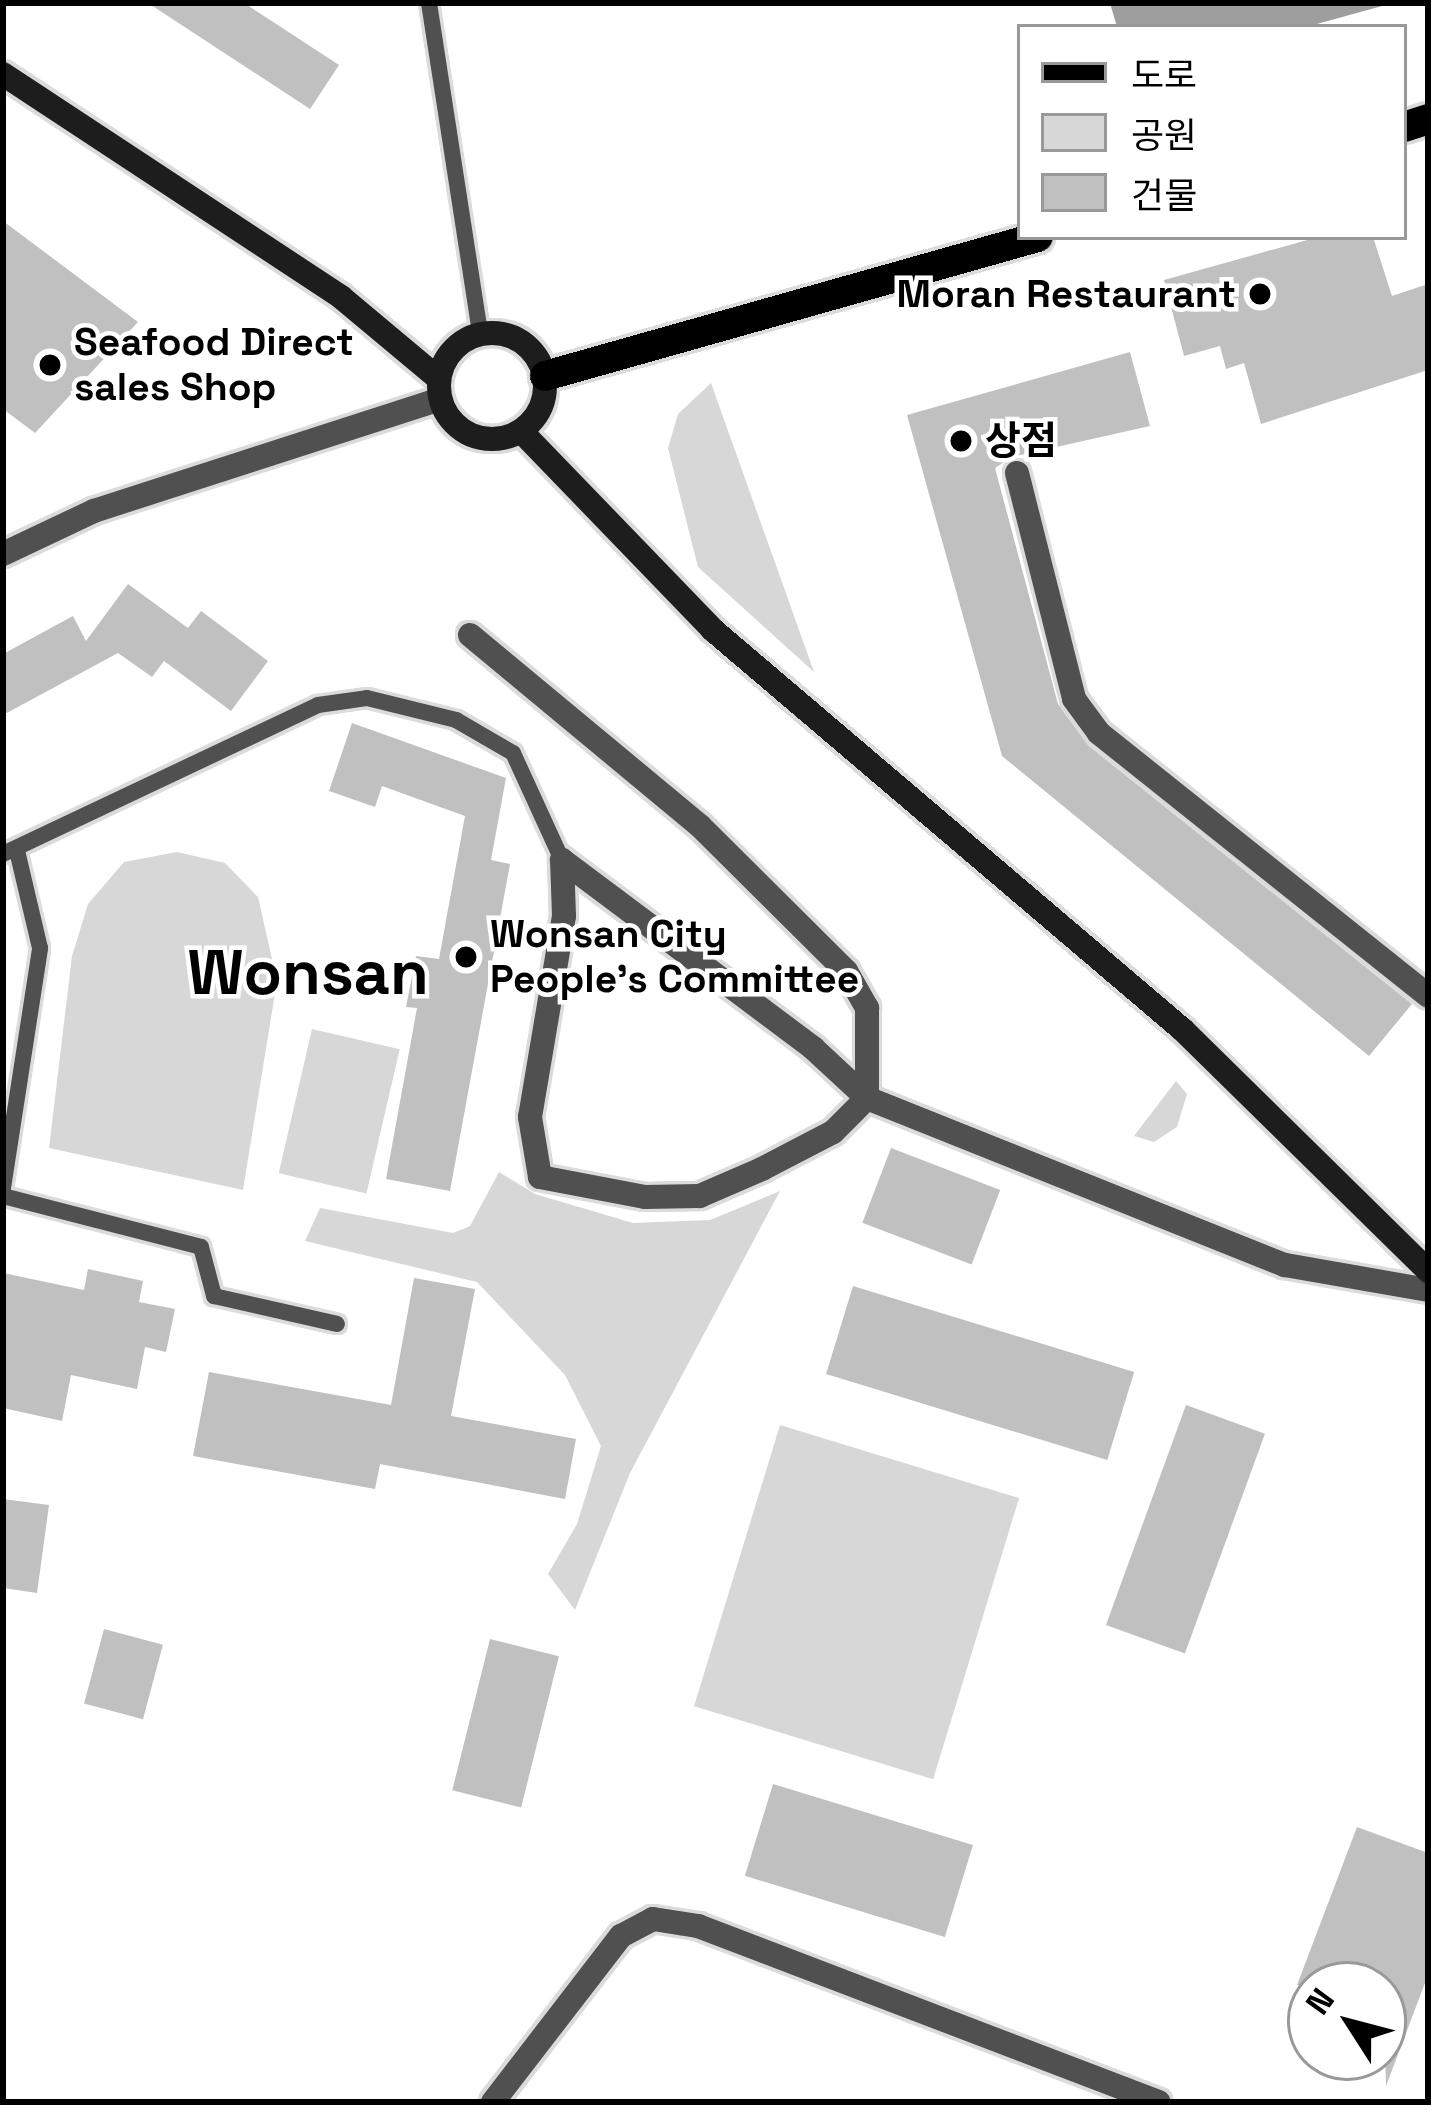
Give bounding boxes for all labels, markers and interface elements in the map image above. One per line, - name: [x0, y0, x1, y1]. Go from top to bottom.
- legend: [1017, 24, 1407, 240]
- text: 도로: [1131, 53, 1197, 99]
- text: 공원: [1131, 113, 1197, 159]
- text: 건물: [1131, 173, 1197, 219]
- place label: Moran Restaurant: [897, 271, 1236, 317]
- marker: Moran Restaurant: [1247, 281, 1273, 307]
- place label: Seafood Direct sales Shop: [74, 320, 354, 411]
- marker: Seafood Direct sales Shop: [37, 352, 63, 378]
- place label: 상점: [985, 418, 1057, 464]
- marker: 상점: [948, 428, 974, 454]
- place label: Wonsan City People's Committee: [490, 912, 859, 1003]
- district label: Wonsan: [187, 934, 429, 1010]
- marker: Wonsan City People's Committee: [453, 944, 479, 970]
- north arrow: [1287, 1961, 1407, 2081]
- text: N: [1297, 1980, 1344, 2023]

